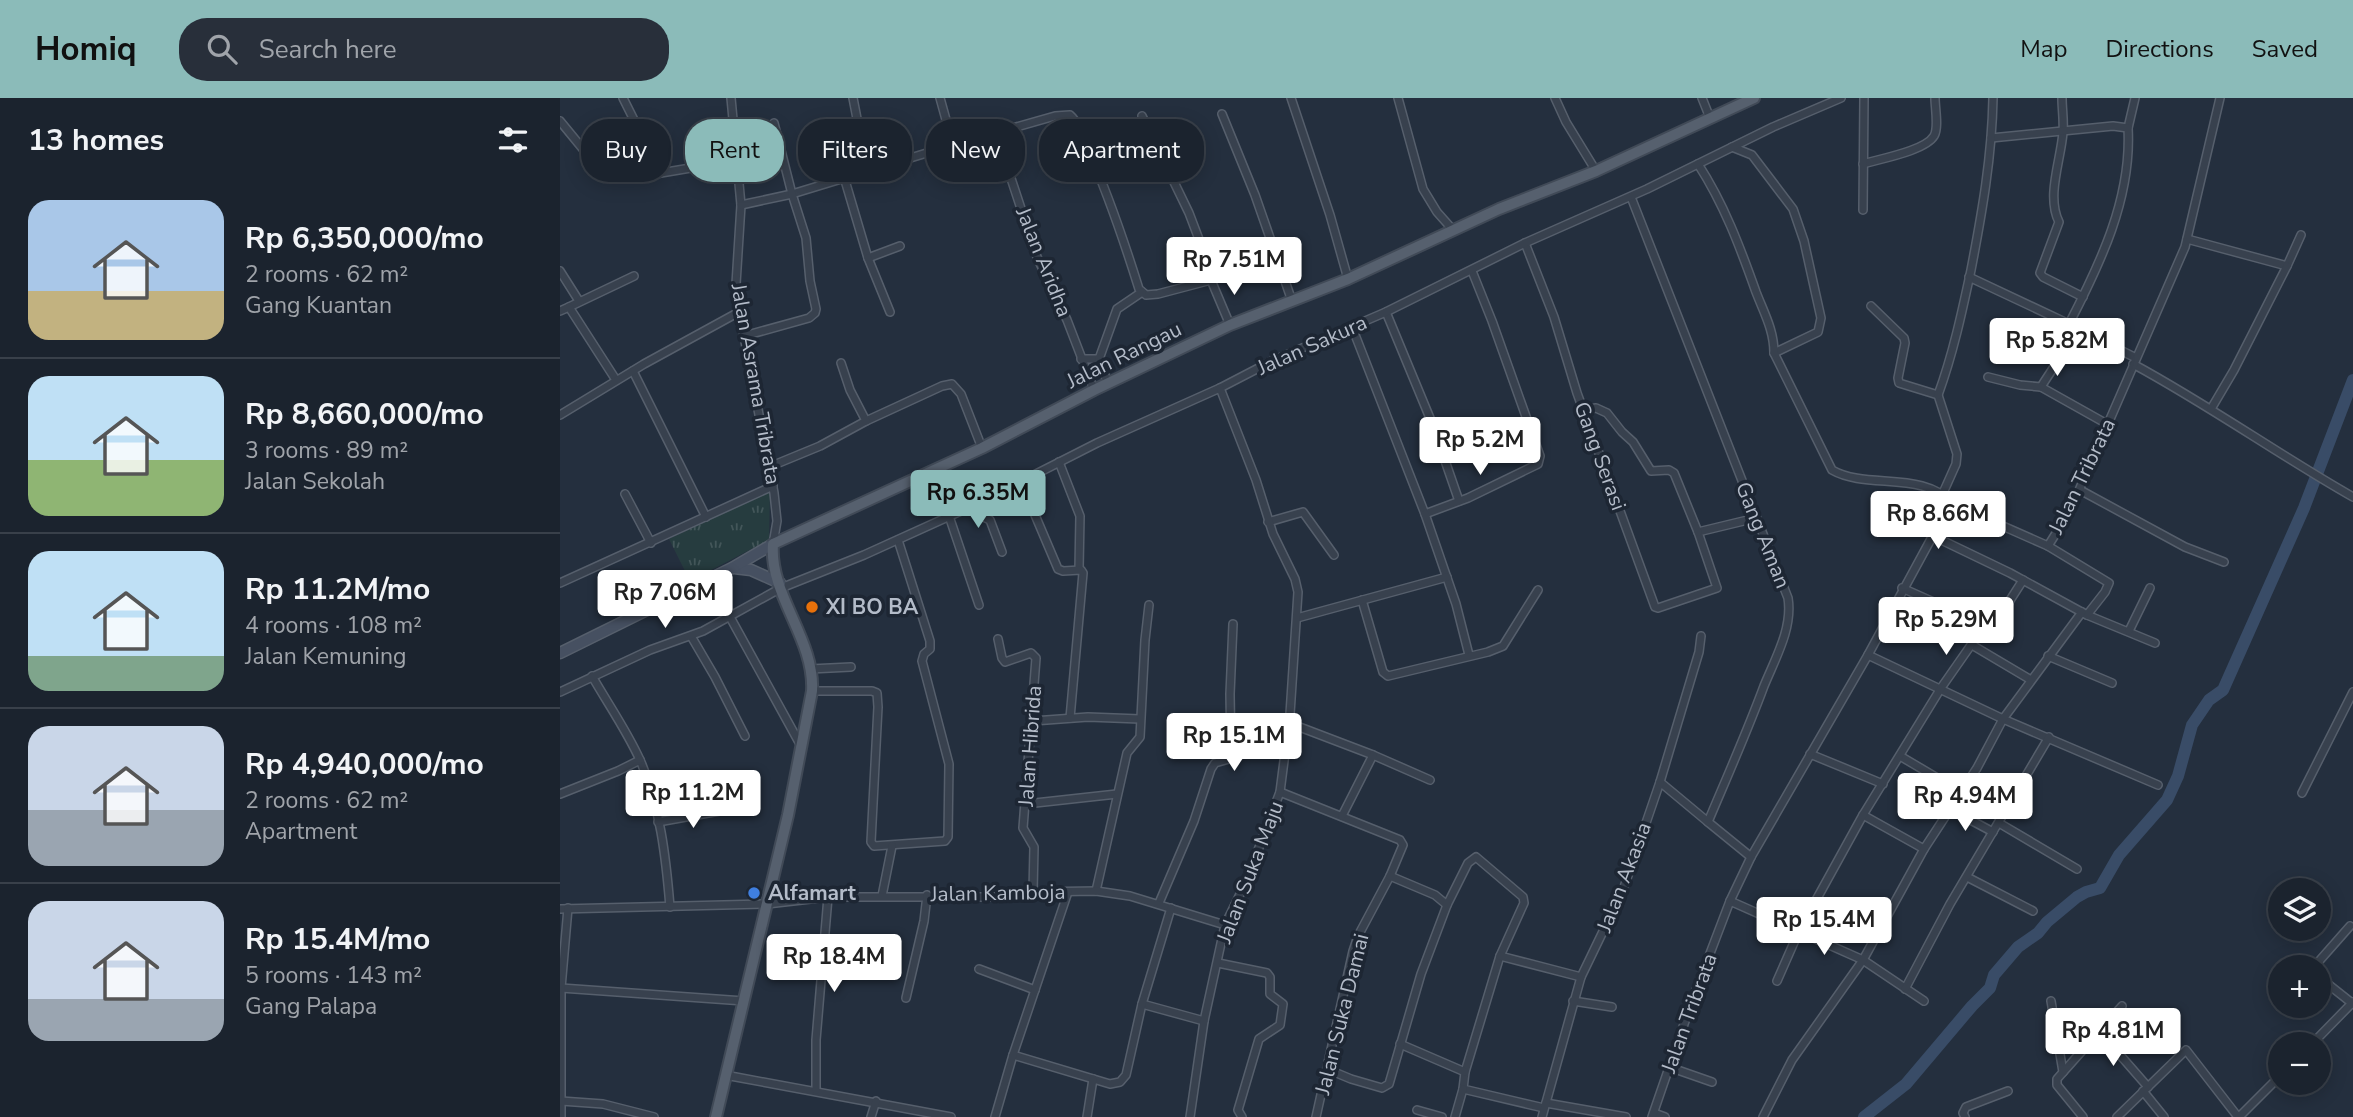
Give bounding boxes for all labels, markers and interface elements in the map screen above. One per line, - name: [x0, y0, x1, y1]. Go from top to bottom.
- search box: [179, 18, 669, 81]
- text: Homiq: [35, 27, 137, 72]
- icon: search: [203, 30, 241, 68]
- text: Search here: [259, 32, 397, 67]
- text: Map: [2020, 33, 2067, 65]
- text: Directions: [2105, 33, 2214, 65]
- text: Saved: [2252, 33, 2318, 65]
- chip: Buy: [581, 119, 671, 182]
- chip: Rent: [685, 119, 784, 182]
- chip: Filters: [798, 119, 912, 182]
- chip: New: [926, 119, 1025, 182]
- chip: Apartment: [1039, 119, 1204, 182]
- text: 13 homes: [28, 120, 164, 161]
- icon: filters: [494, 121, 532, 159]
- street label: Jalan Aridha: [1009, 202, 1079, 321]
- text: Rp 6,350,000/mo: [245, 218, 484, 259]
- icon: home: [84, 228, 168, 312]
- pin: Rp 7.51M: [1162, 238, 1306, 297]
- text: Rp 7.51M: [1183, 244, 1285, 275]
- text: 2 rooms · 62 m²: [245, 259, 408, 290]
- street label: Jalan Asrama Tribrata: [724, 280, 787, 487]
- text: Gang Kuantan: [245, 290, 392, 321]
- street label: Jalan Sakura: [1252, 308, 1371, 382]
- street label: Jalan Rangau: [1061, 315, 1186, 395]
- pin: Rp 5.82M: [1985, 318, 2129, 378]
- text: Rp 5.82M: [2006, 325, 2108, 356]
- text: Rp 8,660,000/mo: [245, 394, 484, 435]
- street label: Gang Serasi: [1567, 398, 1633, 514]
- icon: home: [84, 404, 168, 488]
- street label: Jalan Tribrata: [2042, 414, 2122, 539]
- pin: Rp 5.2M: [1415, 418, 1545, 477]
- text: Rp 5.2M: [1435, 424, 1525, 455]
- text: 3 rooms · 89 m²: [245, 435, 408, 466]
- text: Jalan Sekolah: [245, 466, 385, 497]
- pin: Rp 6.35M: [906, 470, 1050, 530]
- text: Rp 6.35M: [927, 477, 1029, 508]
- street label: Gang Aman: [1729, 478, 1797, 592]
- pin: Rp 8.66M: [1866, 491, 2010, 551]
- text: Rp 8.66M: [1887, 498, 1989, 529]
- text: Rp 11.2M/mo: [245, 569, 430, 610]
- pin: Rp 7.06M: [593, 570, 737, 630]
- text: Rp 7.06M: [614, 577, 716, 608]
- icon: home: [84, 579, 168, 663]
- place label: XI BO BA: [825, 593, 919, 621]
- pin: Rp 5.29M: [1874, 598, 2018, 657]
- marker: XI BO BA: [804, 599, 820, 615]
- text: Rp 5.29M: [1895, 604, 1997, 635]
- text: 4 rooms · 108 m²: [245, 610, 422, 641]
- text: Jalan Kemuning: [245, 641, 407, 672]
- street label: Jalan Hibrida: [1012, 684, 1048, 809]
- pin: Rp 15.1M: [1162, 714, 1306, 773]
- text: Rp 15.1M: [1183, 720, 1285, 751]
- text: Rp 4,940,000/mo: [245, 744, 484, 785]
- icon: home: [84, 754, 168, 838]
- pin: Rp 11.2M: [621, 770, 765, 830]
- pin: Rp 4.94M: [1893, 774, 2037, 833]
- text: Rp 11.2M: [642, 777, 744, 808]
- text: Rp 4.94M: [1914, 780, 2016, 811]
- text: 2 rooms · 62 m²: [245, 785, 408, 816]
- street label: Jalan Suka Maju: [1210, 797, 1290, 948]
- text: Apartment: [245, 816, 357, 847]
- street label: Jalan Akasia: [1590, 818, 1658, 937]
- street label: Jalan Kamboja: [929, 878, 1066, 908]
- map controls: [2268, 878, 2331, 1095]
- button: layers: [2268, 878, 2331, 941]
- place label: Alfamart: [768, 879, 857, 907]
- marker: Alfamart: [746, 885, 762, 901]
- pin: Rp 15.4M: [1752, 898, 1896, 957]
- text: Rp 15.4M: [1773, 904, 1875, 935]
- text: Rp 15.4M/mo: [245, 919, 430, 960]
- icon: home: [84, 929, 168, 1013]
- street label: Jalan Suka Damai: [1308, 931, 1376, 1098]
- pin: Rp 18.4M: [762, 934, 906, 994]
- text: Rp 18.4M: [783, 941, 885, 972]
- street label: Jalan Tribrata: [1654, 949, 1724, 1078]
- button: +: [2268, 955, 2331, 1018]
- text: 5 rooms · 143 m²: [245, 960, 422, 991]
- text: Gang Palapa: [245, 991, 377, 1022]
- pin: Rp 4.81M: [2041, 1009, 2185, 1068]
- text: Rp 4.81M: [2062, 1015, 2164, 1046]
- button: −: [2268, 1032, 2331, 1095]

